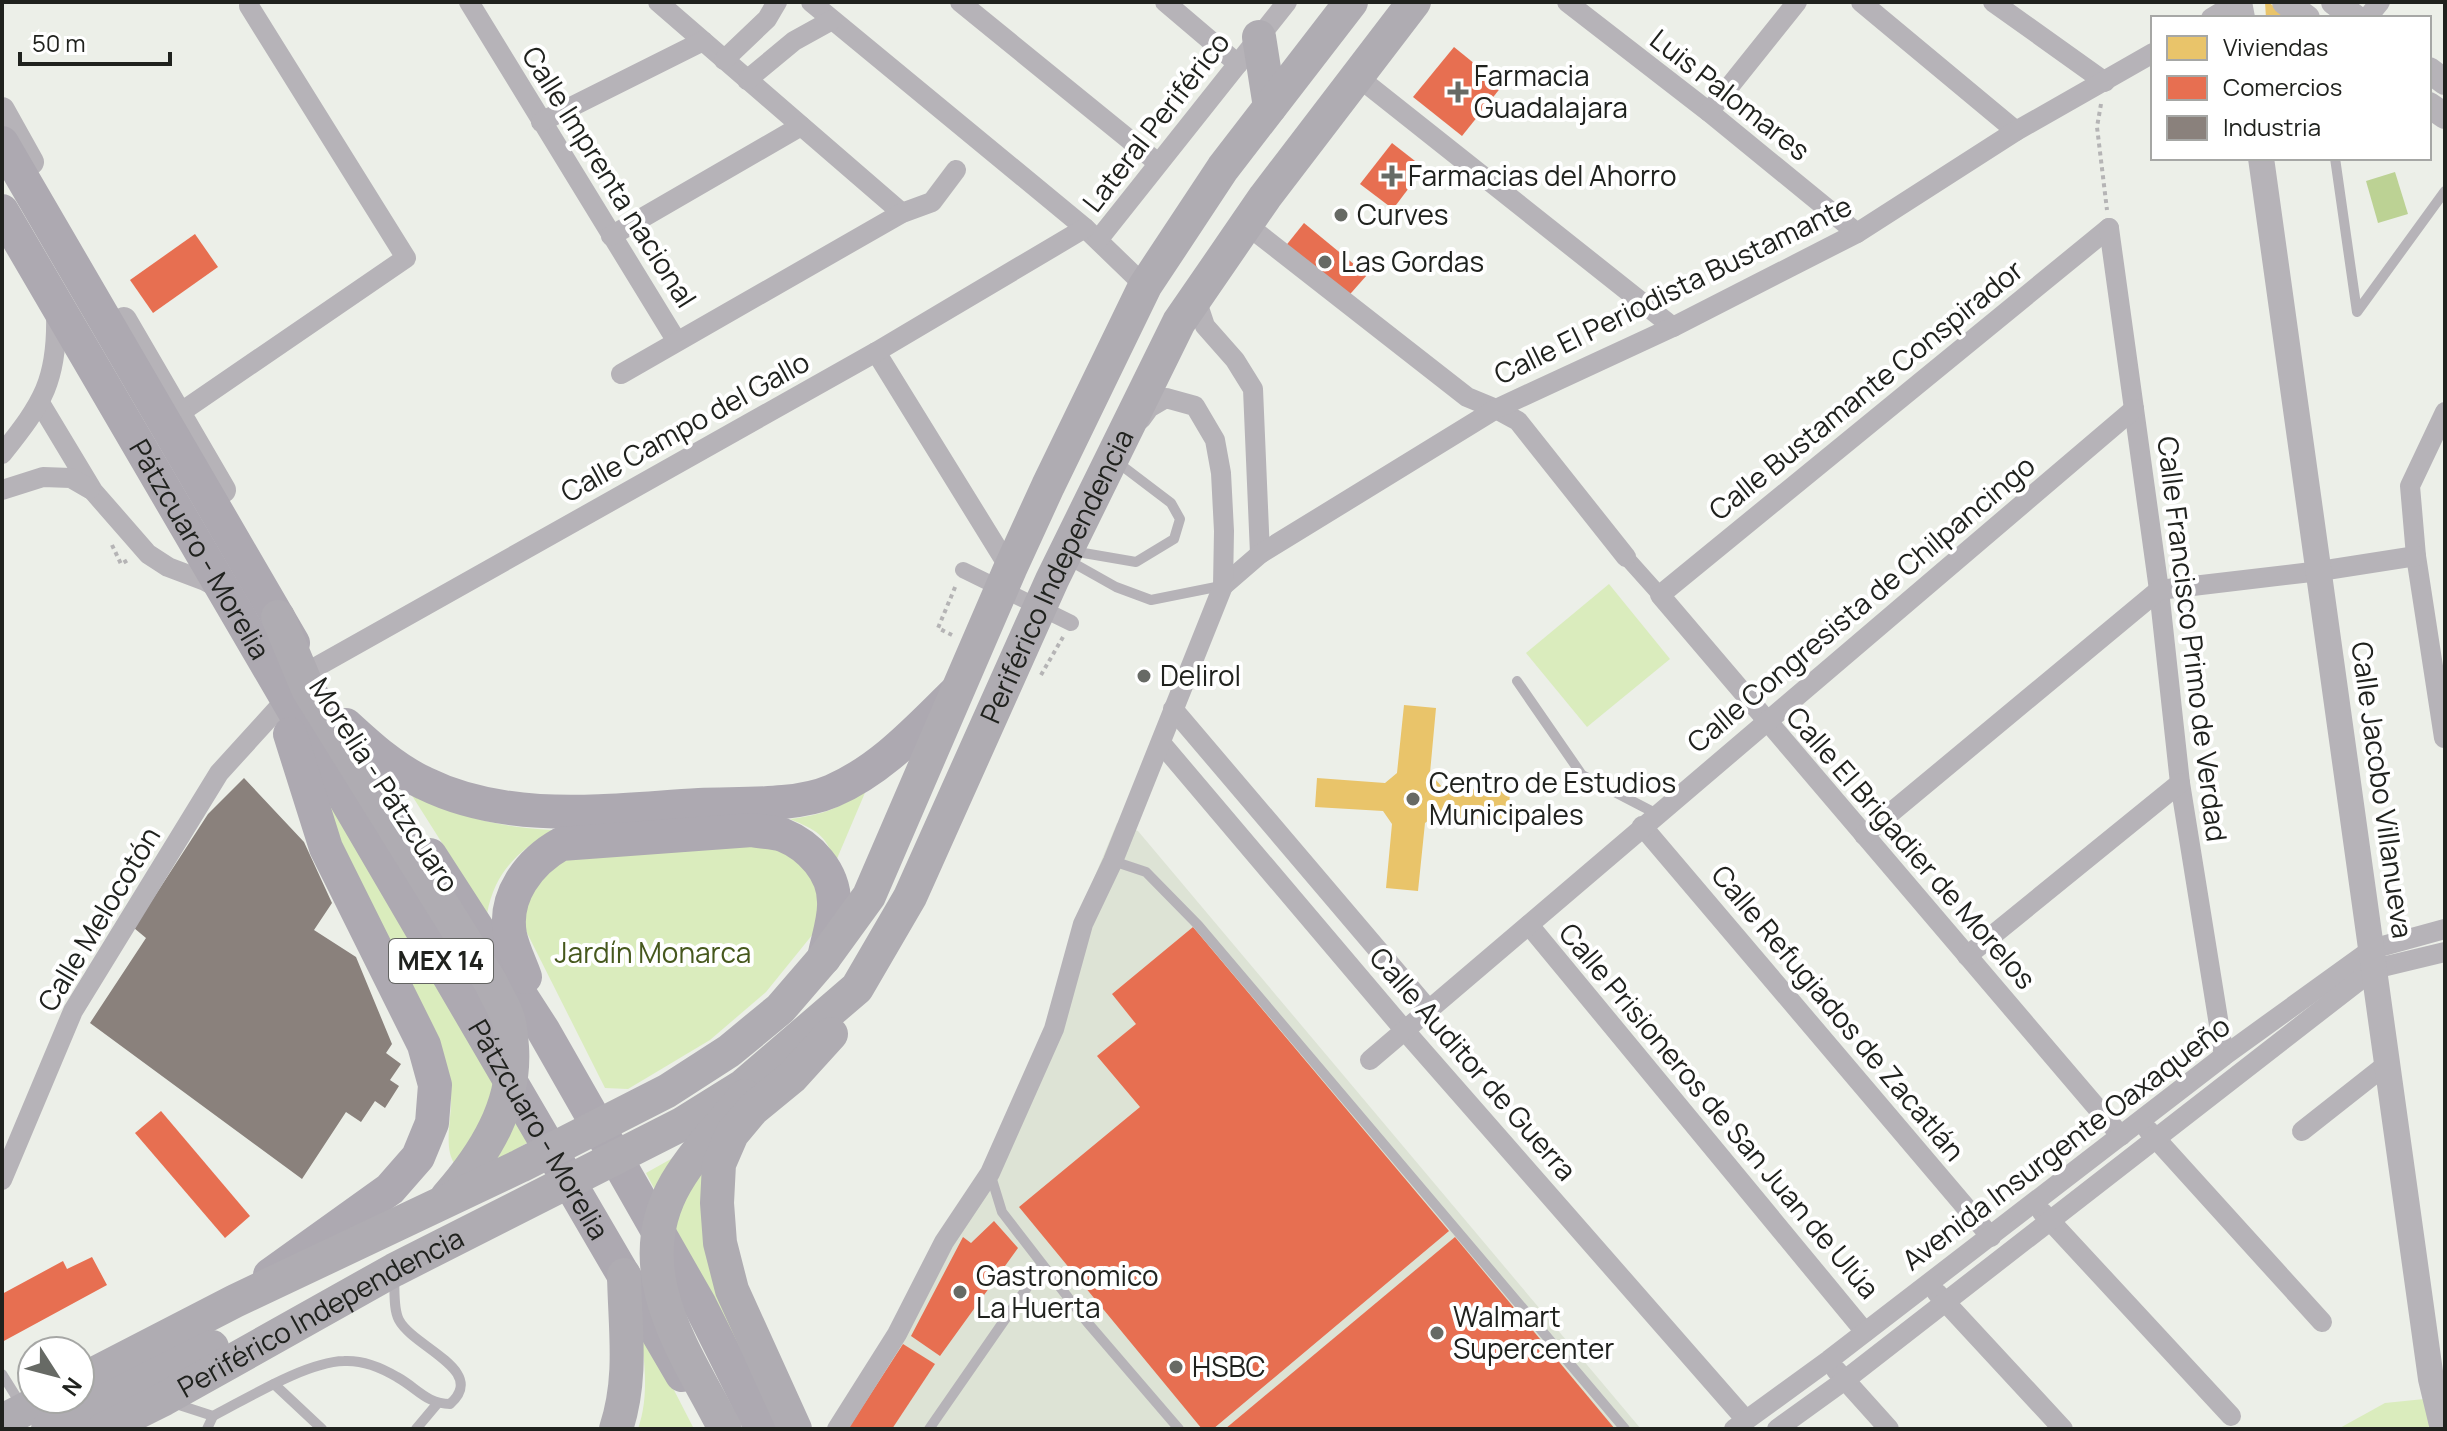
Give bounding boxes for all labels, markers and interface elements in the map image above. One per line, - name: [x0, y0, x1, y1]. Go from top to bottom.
- scale bar: [20, 16, 170, 66]
- legend: [2151, 16, 2431, 160]
- street label: Luis Palomares: [1643, 20, 1818, 169]
- street label: Lateral Periférico: [1073, 24, 1237, 219]
- text: 50 m: [32, 26, 86, 59]
- text: Viviendas: [2223, 30, 2328, 63]
- street label: Calle Imprenta nacional: [514, 39, 706, 314]
- place label: Farmacia Guadalajara: [1474, 56, 1628, 126]
- text: Comercios: [2223, 70, 2342, 103]
- marker: Farmacia Guadalajara: [1449, 83, 1467, 101]
- text: Industria: [2223, 110, 2321, 143]
- place label: Farmacias del Ahorro: [1408, 156, 1676, 194]
- marker: Farmacias del Ahorro: [1383, 167, 1401, 185]
- street label: Calle El Periodista Bustamante: [1487, 186, 1858, 392]
- place label: Curves: [1357, 195, 1449, 233]
- marker: Curves: [1332, 206, 1350, 224]
- place label: Las Gordas: [1341, 242, 1484, 280]
- street label: Calle Bustamante Conspirador: [1700, 251, 2030, 528]
- marker: Las Gordas: [1316, 253, 1334, 271]
- street label: Calle Campo del Gallo: [553, 342, 816, 510]
- street label: Periférico Independencia: [970, 422, 1141, 729]
- street label: Pátzcuaro - Morelia: [121, 432, 280, 666]
- street label: Calle Francisco Primo de Verdad: [2149, 434, 2237, 844]
- street label: Calle Congresista de Chilpancingo: [1678, 446, 2042, 760]
- street label: Calle Jacobo Villanueva: [2343, 639, 2423, 941]
- place label: Delirol: [1160, 656, 1241, 694]
- marker: Delirol: [1135, 667, 1153, 685]
- street label: Morelia - Pátzcuaro: [301, 670, 468, 899]
- street label: Calle El Brigadier de Morelos: [1779, 698, 2045, 997]
- place label: Centro de Estudios Municipales: [1429, 763, 1676, 833]
- marker: Centro de Estudios Municipales: [1404, 790, 1422, 808]
- street label: Calle Melocotón: [28, 819, 168, 1018]
- street label: Calle Refugiados de Zacatlán: [1704, 856, 1974, 1168]
- street label: Calle Prisioneros de San Juan de Ulúa: [1551, 915, 1888, 1306]
- park label: Jardín Monarca: [555, 933, 751, 971]
- road number: MEX 14: [389, 939, 493, 983]
- street label: Calle Auditor de Guerra: [1362, 939, 1586, 1188]
- street label: Avenida Insurgente Oaxaqueño: [1894, 1006, 2237, 1278]
- street label: Pátzcuaro - Morelia: [460, 1012, 619, 1246]
- street label: Periférico Independencia: [170, 1218, 470, 1406]
- place label: Gastronomico La Huerta: [976, 1256, 1159, 1326]
- marker: Gastronomico La Huerta: [951, 1283, 969, 1301]
- place label: Walmart Supercenter: [1453, 1297, 1614, 1367]
- marker: Walmart Supercenter: [1428, 1324, 1446, 1342]
- north arrow: [16, 1335, 96, 1415]
- place label: HSBC: [1192, 1347, 1266, 1385]
- marker: HSBC: [1167, 1358, 1185, 1376]
- text: N: [55, 1372, 89, 1402]

